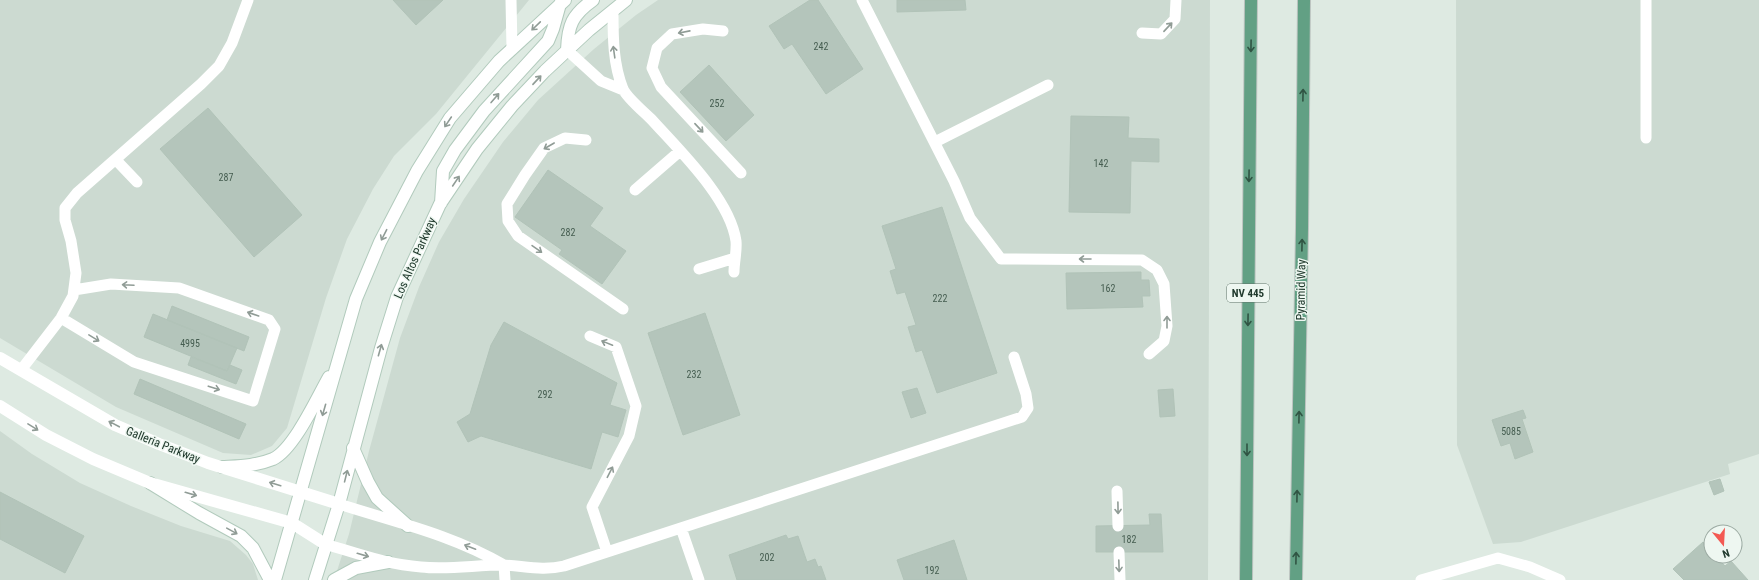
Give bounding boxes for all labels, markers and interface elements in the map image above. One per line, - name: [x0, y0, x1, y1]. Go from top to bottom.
- one-way arrow: [531, 21, 541, 31]
- one-way arrow: [1163, 22, 1173, 32]
- one-way arrow: [678, 28, 691, 36]
- one-way arrow: [1247, 39, 1255, 52]
- house number: 242: [814, 41, 828, 52]
- one-way arrow: [610, 46, 618, 59]
- one-way arrow: [532, 75, 542, 85]
- one-way arrow: [1299, 89, 1307, 102]
- one-way arrow: [491, 93, 500, 103]
- house number: 252: [710, 98, 724, 109]
- one-way arrow: [444, 116, 452, 127]
- one-way arrow: [694, 123, 704, 133]
- one-way arrow: [543, 143, 555, 151]
- house number: 142: [1094, 158, 1108, 169]
- one-way arrow: [1245, 169, 1253, 182]
- house number: 287: [219, 172, 233, 183]
- one-way arrow: [452, 176, 460, 187]
- street label: Los Altos Parkway: [391, 215, 439, 301]
- house number: 282: [561, 227, 575, 238]
- one-way arrow: [380, 228, 387, 240]
- one-way arrow: [1298, 239, 1306, 252]
- one-way arrow: [531, 245, 542, 253]
- one-way arrow: [1079, 255, 1092, 263]
- street label: Pyramid Way: [1293, 259, 1309, 321]
- one-way arrow: [122, 282, 135, 289]
- house number: 162: [1101, 283, 1115, 294]
- road number: NV 445: [1227, 284, 1269, 302]
- house number: 222: [933, 293, 947, 304]
- one-way arrow: [247, 310, 260, 317]
- one-way arrow: [1244, 313, 1252, 326]
- one-way arrow: [1163, 316, 1171, 329]
- one-way arrow: [88, 335, 100, 343]
- house number: 4995: [180, 338, 200, 349]
- one-way arrow: [602, 339, 614, 346]
- one-way arrow: [377, 344, 385, 357]
- house number: 232: [687, 369, 701, 380]
- one-way arrow: [207, 385, 220, 392]
- house number: 292: [538, 389, 552, 400]
- one-way arrow: [320, 404, 328, 417]
- one-way arrow: [1295, 411, 1303, 424]
- one-way arrow: [108, 419, 120, 427]
- one-way arrow: [27, 423, 38, 431]
- street label: Galleria Parkway: [124, 424, 202, 466]
- house number: 5085: [1501, 426, 1521, 437]
- one-way arrow: [1243, 443, 1251, 456]
- one-way arrow: [607, 467, 614, 479]
- one-way arrow: [343, 469, 350, 482]
- one-way arrow: [269, 479, 281, 487]
- one-way arrow: [1294, 490, 1301, 503]
- one-way arrow: [184, 491, 197, 498]
- one-way arrow: [1114, 501, 1121, 514]
- north arrow: [1703, 524, 1743, 564]
- one-way arrow: [226, 528, 238, 536]
- house number: 182: [1122, 534, 1136, 545]
- one-way arrow: [464, 543, 476, 550]
- text: N: [1720, 546, 1731, 560]
- one-way arrow: [356, 551, 369, 559]
- house number: 202: [760, 552, 774, 563]
- one-way arrow: [1292, 552, 1300, 565]
- one-way arrow: [1116, 559, 1123, 572]
- house number: 192: [925, 565, 939, 576]

